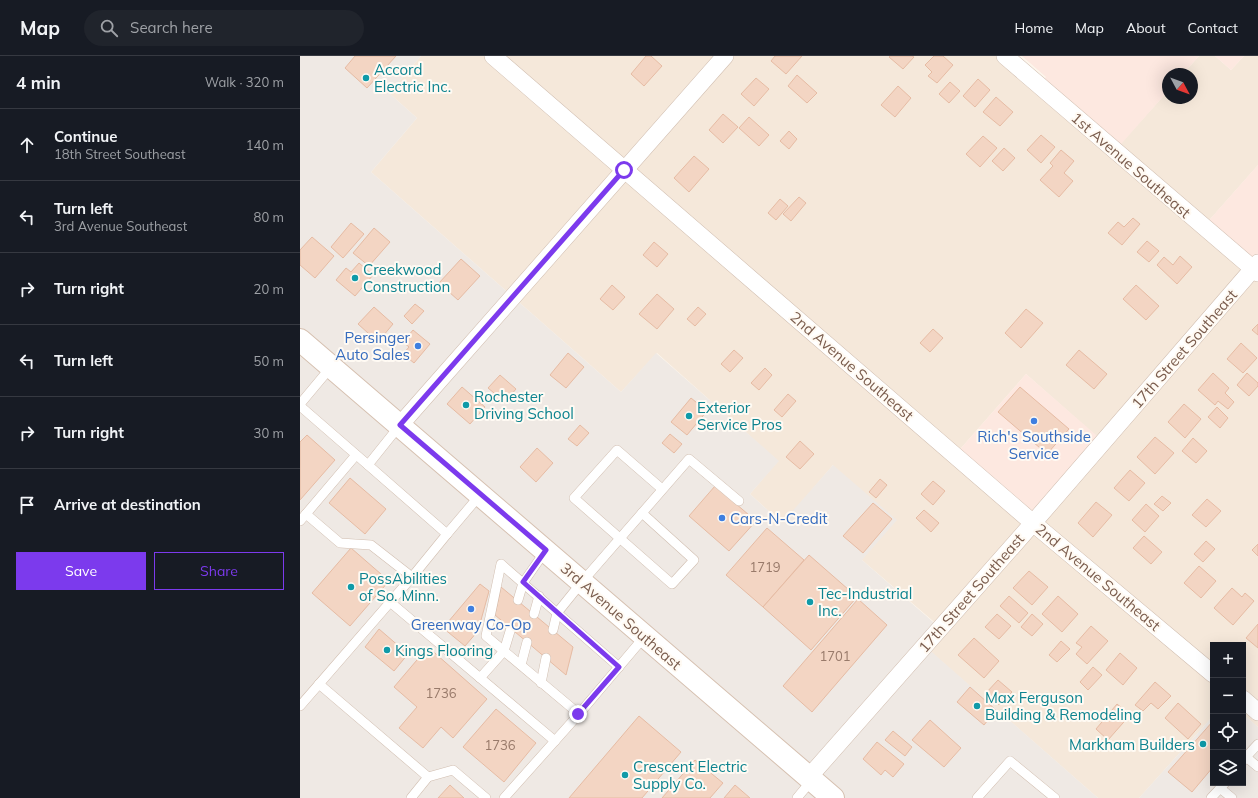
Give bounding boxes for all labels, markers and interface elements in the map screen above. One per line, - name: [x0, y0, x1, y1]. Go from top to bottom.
- search box: [84, 10, 364, 46]
- text: Map: [20, 16, 60, 40]
- icon: search: [98, 17, 120, 39]
- text: Search here: [130, 18, 213, 37]
- text: Home: [1014, 19, 1053, 37]
- text: Map: [1075, 19, 1104, 37]
- text: About: [1126, 19, 1166, 37]
- text: Contact: [1188, 19, 1238, 37]
- place label: Accord Electric Inc.: [374, 60, 451, 96]
- north arrow: [1162, 68, 1198, 104]
- text: 4 min: [16, 72, 61, 93]
- marker: Accord Electric Inc.: [361, 73, 371, 83]
- text: Walk · 320 m: [205, 74, 284, 90]
- street label: 1st Avenue Southeast: [1067, 108, 1195, 222]
- text: Continue: [54, 127, 117, 146]
- icon: ahead: [16, 134, 38, 156]
- text: 140 m: [246, 137, 284, 153]
- text: 18th Street Southeast: [54, 146, 186, 162]
- route start: [615, 161, 633, 179]
- text: Turn left: [54, 199, 113, 218]
- icon: left: [16, 206, 38, 228]
- text: 80 m: [254, 209, 284, 225]
- text: 3rd Avenue Southeast: [54, 218, 187, 234]
- place label: Creekwood Construction: [363, 260, 450, 296]
- marker: Creekwood Construction: [350, 273, 360, 283]
- icon: right: [16, 278, 38, 300]
- text: Turn right: [54, 279, 124, 298]
- text: 20 m: [254, 281, 284, 297]
- street label: 17th Street Southeast: [1127, 286, 1241, 412]
- street label: 2nd Avenue Southeast: [786, 307, 918, 425]
- place label: Persinger Auto Sales: [335, 328, 411, 364]
- marker: Persinger Auto Sales: [413, 341, 423, 351]
- icon: left: [16, 350, 38, 372]
- text: Turn left: [54, 351, 113, 370]
- text: 50 m: [254, 353, 284, 369]
- place label: Rochester Driving School: [474, 387, 574, 423]
- place label: Exterior Service Pros: [697, 398, 782, 434]
- marker: Rochester Driving School: [461, 400, 471, 410]
- marker: Exterior Service Pros: [684, 411, 694, 421]
- marker: Rich's Southside Service: [1029, 416, 1039, 426]
- icon: right: [16, 422, 38, 444]
- text: Turn right: [54, 423, 124, 442]
- text: 30 m: [254, 425, 284, 441]
- place label: Rich's Southside Service: [977, 427, 1091, 463]
- icon: arrive: [16, 494, 38, 516]
- text: Arrive at destination: [54, 495, 201, 514]
- place label: Cars-N-Credit: [730, 509, 827, 528]
- marker: Cars-N-Credit: [717, 513, 727, 523]
- street label: 2nd Avenue Southeast: [1032, 519, 1164, 635]
- street label: 17th Street Southeast: [914, 530, 1028, 656]
- button: Save: [16, 552, 146, 590]
- button: Share: [154, 552, 284, 590]
- street label: 3rd Avenue Southeast: [557, 558, 685, 674]
- house number: 1719: [749, 559, 781, 575]
- place label: PossAbilities of So. Minn.: [359, 569, 447, 605]
- marker: PossAbilities of So. Minn.: [346, 582, 356, 592]
- place label: Tec-Industrial Inc.: [818, 584, 912, 620]
- marker: Tec-Industrial Inc.: [805, 597, 815, 607]
- marker: Greenway Co-Op: [466, 604, 476, 614]
- place label: Greenway Co-Op: [411, 615, 531, 634]
- place label: Kings Flooring: [395, 641, 493, 660]
- map controls: [1210, 642, 1246, 786]
- button: +: [1210, 642, 1246, 678]
- marker: Kings Flooring: [382, 645, 392, 655]
- house number: 1701: [819, 648, 851, 664]
- button: −: [1210, 678, 1246, 714]
- house number: 1736: [425, 685, 457, 701]
- place label: Max Ferguson Building & Remodeling: [985, 688, 1142, 724]
- marker: Max Ferguson Building & Remodeling: [972, 701, 982, 711]
- route end: [569, 705, 587, 723]
- button: locate: [1210, 714, 1246, 750]
- place label: Markham Builders: [1069, 735, 1195, 754]
- house number: 1736: [484, 737, 516, 753]
- marker: Markham Builders: [1198, 739, 1208, 749]
- button: layers: [1210, 750, 1246, 786]
- place label: Crescent Electric Supply Co.: [633, 757, 747, 793]
- marker: Crescent Electric Supply Co.: [620, 770, 630, 780]

